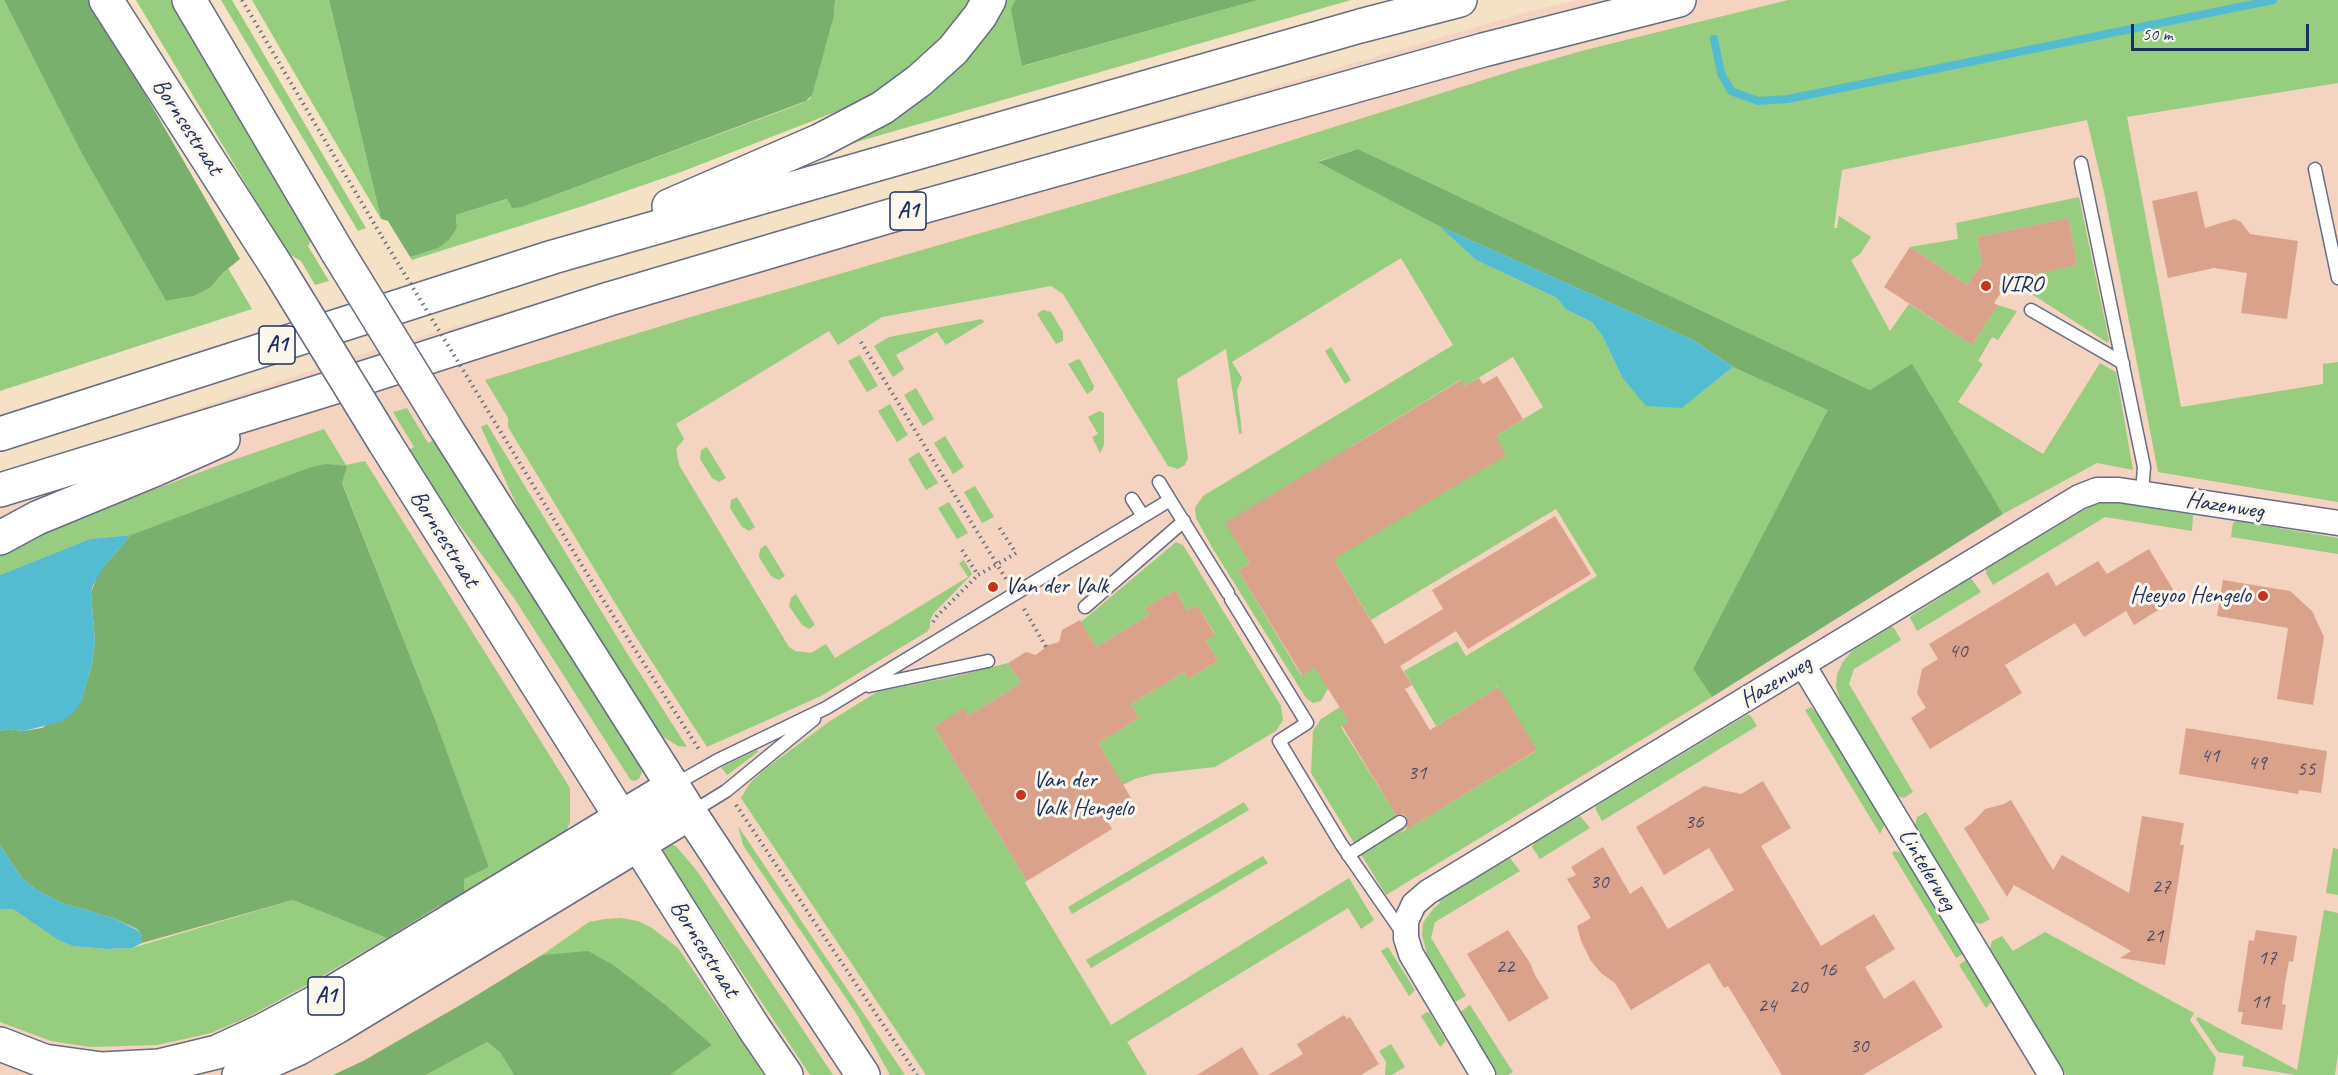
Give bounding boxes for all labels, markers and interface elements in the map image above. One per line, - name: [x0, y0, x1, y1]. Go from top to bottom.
- scale bar: [2134, 12, 2312, 50]
- text: 50 m: [2142, 23, 2173, 45]
- street label: Bornsestraat: [145, 73, 229, 181]
- road number: A1: [890, 192, 926, 230]
- place label: VIRO: [1998, 272, 2043, 300]
- marker: VIRO: [1979, 279, 1993, 293]
- road number: A1: [259, 326, 295, 364]
- street label: Bornsestraat: [403, 485, 485, 593]
- street label: Hazenweg: [2184, 486, 2266, 526]
- place label: Van der Valk: [1005, 573, 1108, 601]
- marker: Van der Valk: [986, 580, 1000, 594]
- place label: Heeyoo Hengelo: [2130, 582, 2251, 610]
- marker: Heeyoo Hengelo: [2256, 589, 2270, 603]
- house number: 40: [1949, 638, 1967, 664]
- street label: Hazenweg: [1735, 649, 1817, 715]
- house number: 41: [2201, 743, 2219, 769]
- house number: 49: [2248, 750, 2266, 776]
- house number: 55: [2297, 756, 2315, 782]
- house number: 31: [1408, 760, 1426, 786]
- place label: Van der Valk Hengelo: [1033, 767, 1134, 823]
- marker: Van der Valk Hengelo: [1014, 788, 1028, 802]
- house number: 36: [1685, 809, 1703, 835]
- street label: Lintelerweg: [1891, 824, 1963, 916]
- house number: 30: [1590, 869, 1608, 895]
- house number: 27: [2152, 874, 2170, 900]
- street label: Bornsestraat: [663, 895, 745, 1003]
- house number: 21: [2145, 923, 2163, 949]
- house number: 17: [2258, 945, 2276, 971]
- house number: 22: [1496, 954, 1514, 980]
- house number: 16: [1818, 957, 1836, 983]
- house number: 20: [1789, 974, 1807, 1000]
- road number: A1: [308, 977, 344, 1015]
- house number: 11: [2251, 989, 2269, 1015]
- house number: 24: [1758, 993, 1776, 1019]
- house number: 30: [1850, 1033, 1868, 1059]

